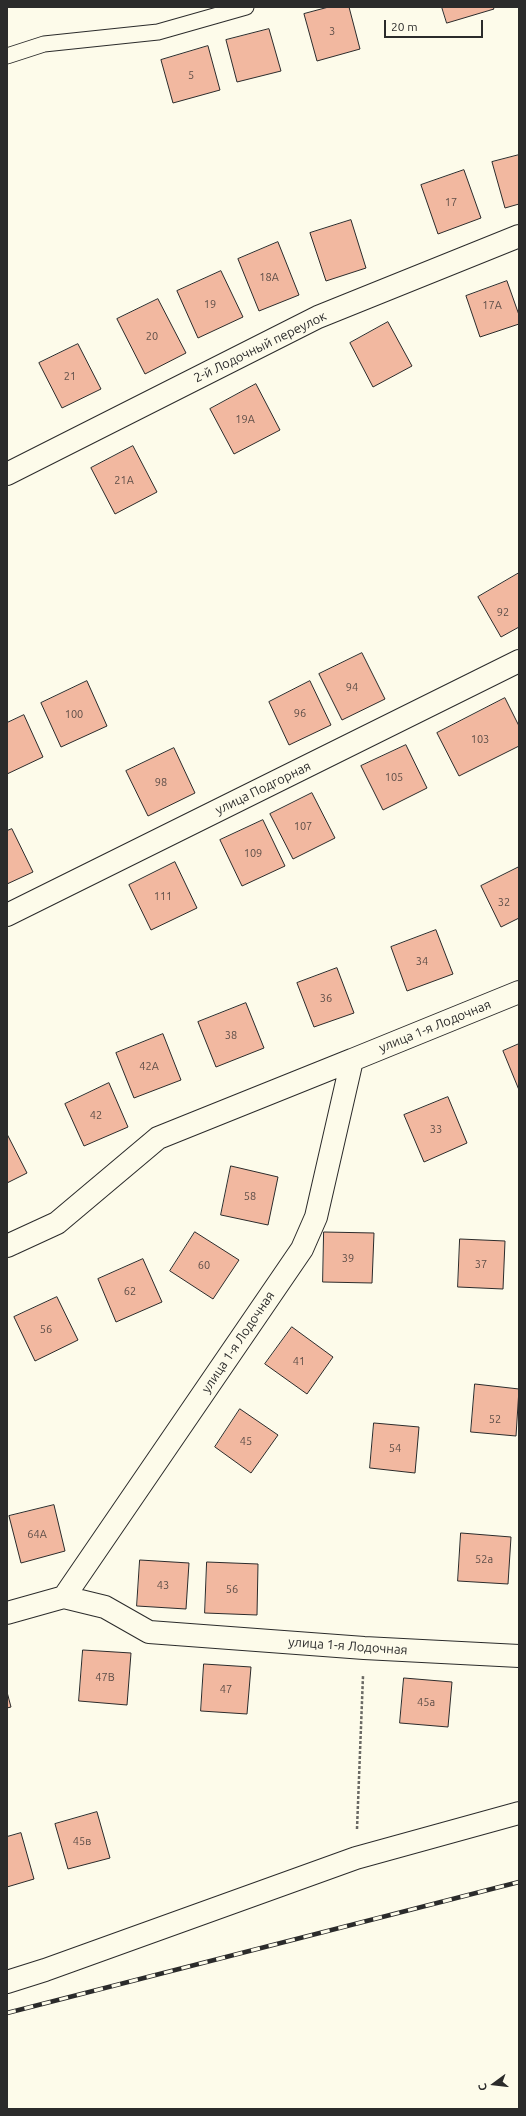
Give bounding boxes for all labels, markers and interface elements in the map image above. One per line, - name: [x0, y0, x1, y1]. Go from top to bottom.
- scale bar: [386, 12, 485, 38]
- text: 20 m: [391, 20, 418, 33]
- house number: 3: [329, 24, 335, 38]
- house number: 5: [188, 68, 194, 82]
- house number: 17: [445, 195, 457, 209]
- house number: 18А: [259, 270, 279, 284]
- house number: 19: [204, 297, 216, 311]
- house number: 17А: [482, 298, 502, 312]
- street label: 2-й Лодочный переулок: [191, 308, 329, 386]
- house number: 20: [146, 329, 158, 343]
- house number: 21: [64, 369, 76, 383]
- house number: 19A: [235, 412, 255, 426]
- house number: 21А: [114, 473, 134, 487]
- house number: 92: [497, 605, 509, 619]
- house number: 94: [346, 680, 358, 694]
- house number: 96: [294, 706, 306, 720]
- house number: 100: [65, 707, 83, 721]
- house number: 103: [471, 732, 489, 746]
- street label: улица Подгорная: [213, 758, 313, 818]
- house number: 105: [385, 770, 403, 784]
- house number: 98: [155, 775, 167, 789]
- house number: 107: [294, 819, 312, 833]
- house number: 109: [244, 846, 262, 860]
- house number: 111: [154, 889, 172, 903]
- house number: 32: [498, 895, 510, 909]
- house number: 34: [416, 954, 428, 968]
- house number: 36: [320, 991, 332, 1005]
- street label: улица 1-я Лодочная: [377, 996, 493, 1056]
- house number: 38: [225, 1028, 237, 1042]
- house number: 42A: [139, 1059, 159, 1073]
- house number: 42: [90, 1108, 102, 1122]
- house number: 33: [430, 1122, 442, 1136]
- house number: 58: [244, 1189, 256, 1203]
- house number: 39: [342, 1251, 354, 1265]
- house number: 37: [475, 1257, 487, 1271]
- house number: 60: [198, 1258, 210, 1272]
- house number: 62: [124, 1284, 136, 1298]
- street label: улица 1-я Лодочная: [198, 1288, 278, 1396]
- house number: 56: [40, 1322, 52, 1336]
- house number: 41: [293, 1354, 305, 1368]
- house number: 52: [489, 1412, 501, 1426]
- house number: 45: [240, 1434, 252, 1448]
- house number: 54: [389, 1441, 401, 1455]
- house number: 64А: [27, 1527, 47, 1541]
- house number: 52а: [475, 1552, 493, 1566]
- house number: 43: [157, 1578, 169, 1592]
- house number: 56: [226, 1582, 238, 1596]
- street label: улица 1-я Лодочная: [288, 1634, 408, 1658]
- house number: 47В: [95, 1670, 115, 1684]
- house number: 47: [220, 1682, 232, 1696]
- house number: 45а: [417, 1695, 435, 1709]
- house number: 45в: [73, 1834, 91, 1848]
- north arrow: [474, 2064, 514, 2104]
- text: С: [476, 2082, 489, 2092]

